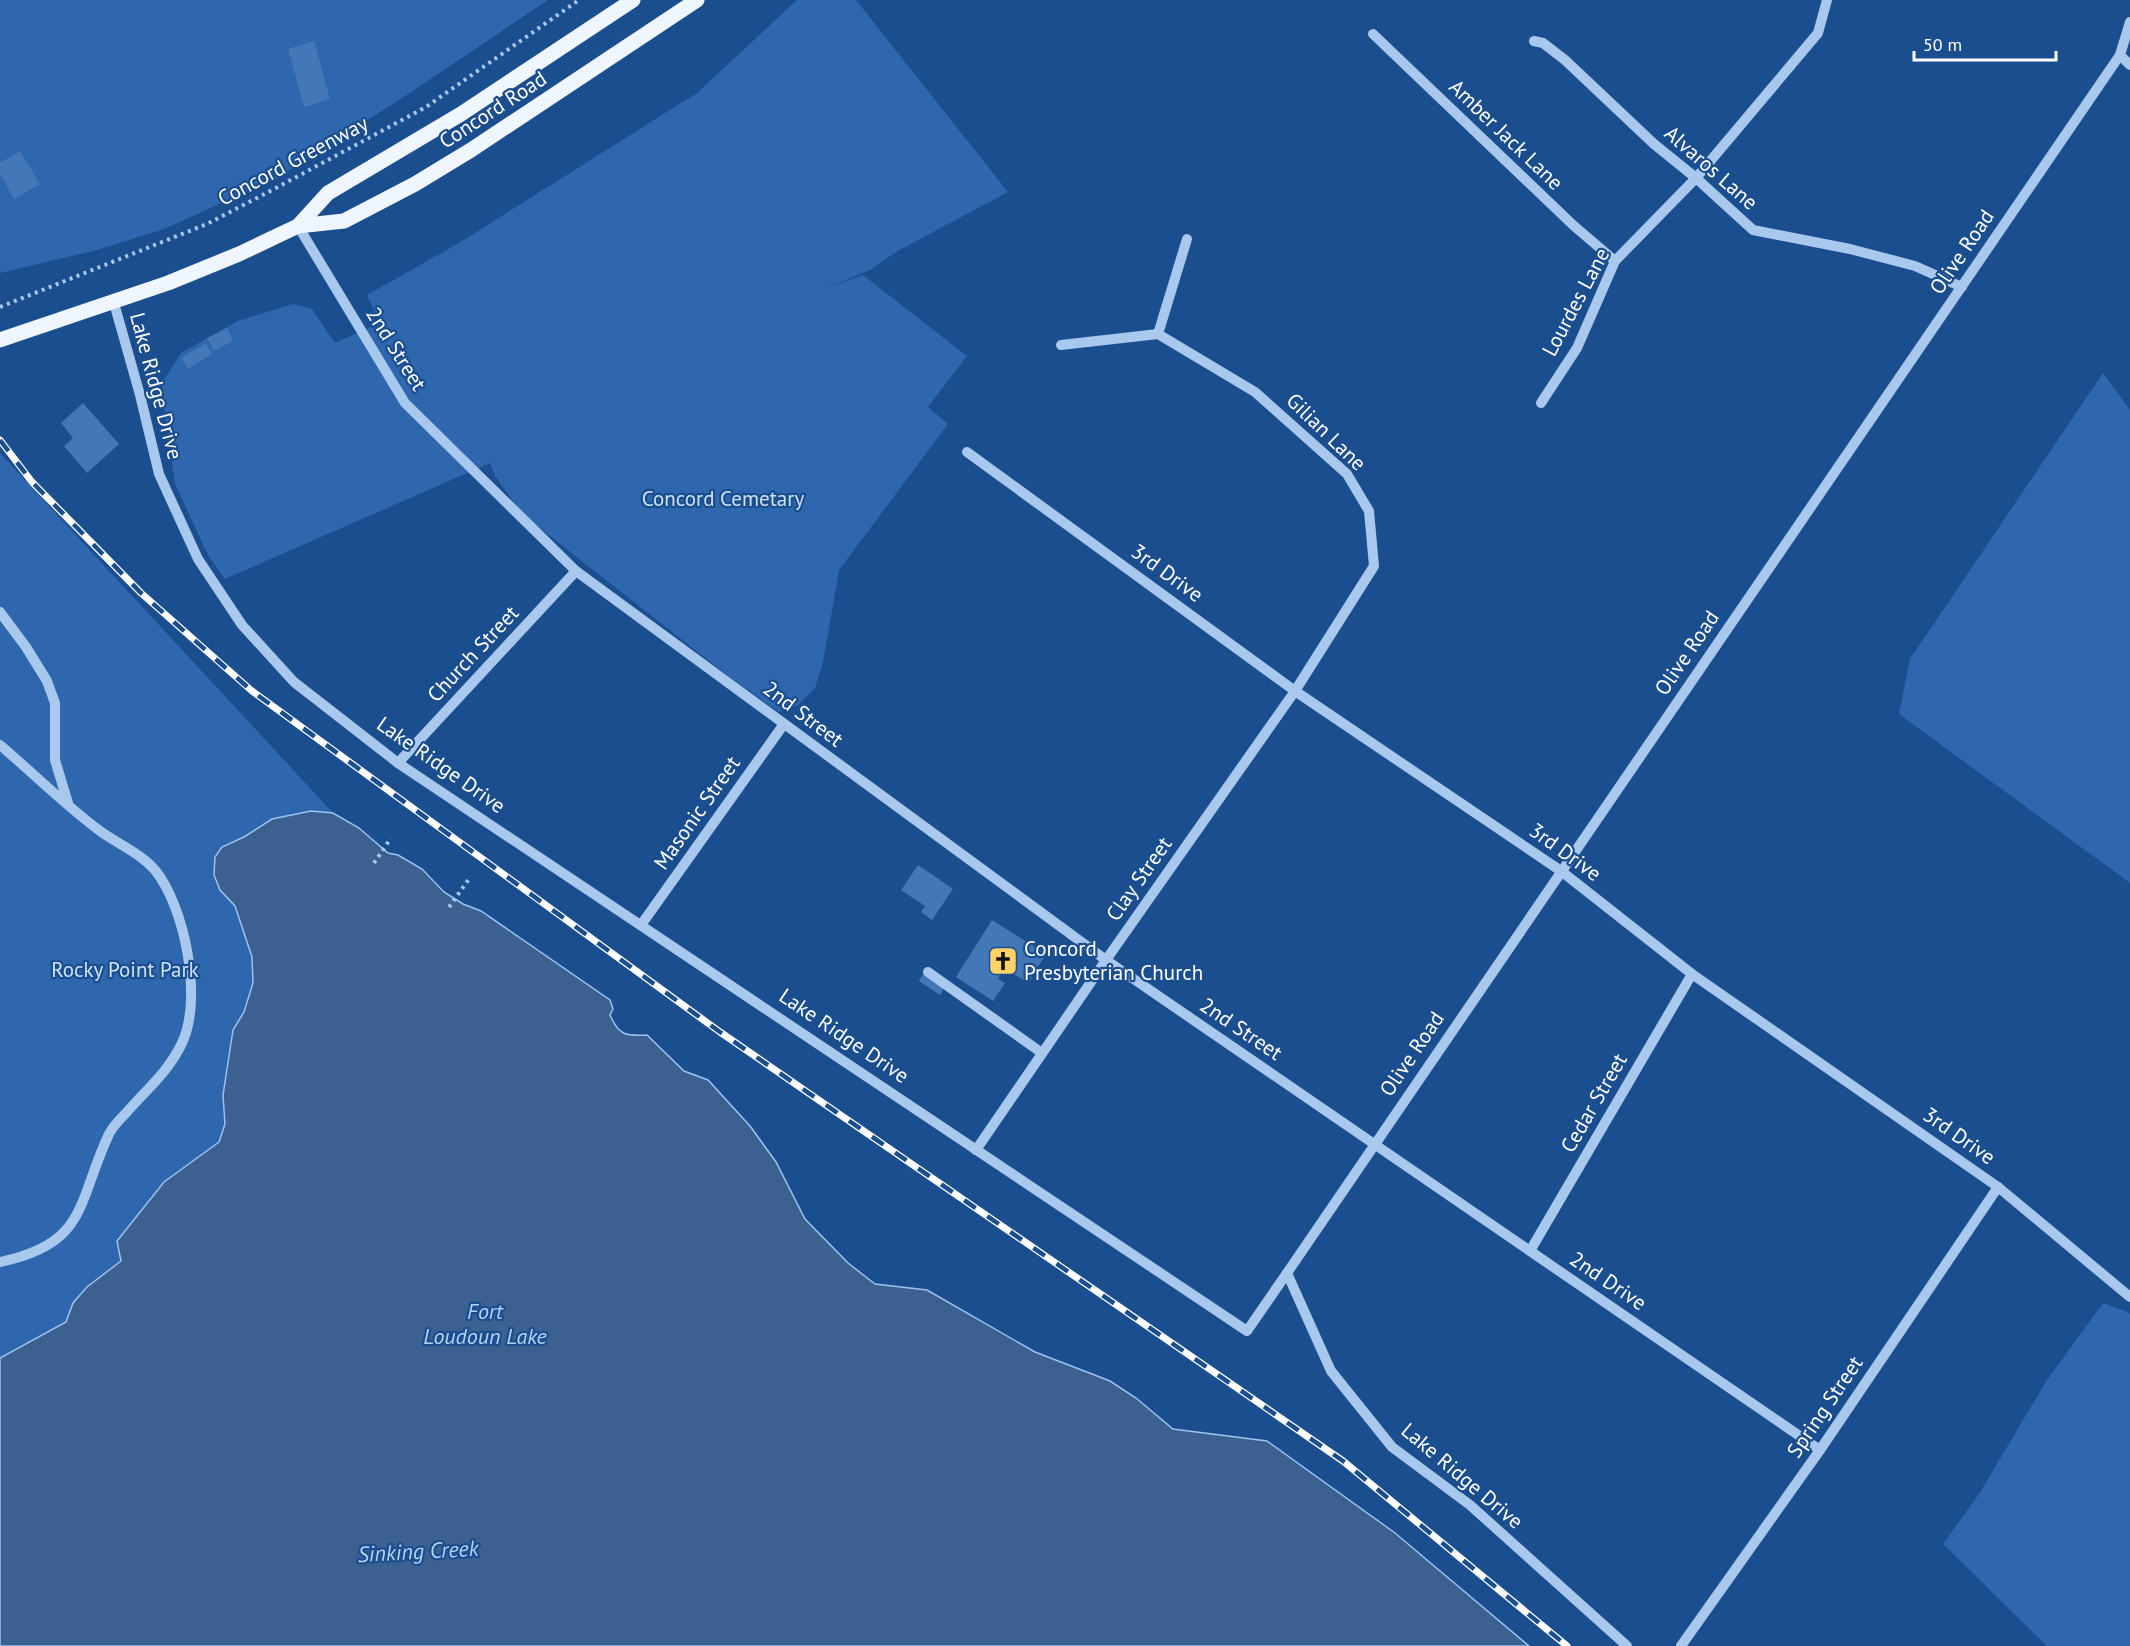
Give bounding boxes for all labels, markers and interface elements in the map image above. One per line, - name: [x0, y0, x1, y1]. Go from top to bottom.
- scale bar: [1914, 24, 2056, 62]
- text: 50 m: [1923, 33, 1962, 56]
- street label: Concord Road: [434, 65, 552, 154]
- street label: Amber Jack Lane: [1444, 73, 1569, 196]
- street label: Concord Greenway: [213, 109, 373, 212]
- street label: Alvaros Lane: [1659, 120, 1764, 215]
- street label: Olive Road: [1923, 204, 2000, 299]
- street label: Lourdes Lane: [1536, 243, 1615, 361]
- street label: 2nd Street: [360, 302, 433, 396]
- street label: Lake Ridge Drive: [124, 309, 189, 462]
- street label: Gilian Lane: [1281, 387, 1372, 476]
- park label: Concord Cemetary: [642, 485, 804, 512]
- street label: 3rd Drive: [1126, 537, 1209, 608]
- street label: Church Street: [421, 600, 524, 708]
- street label: Olive Road: [1648, 605, 1725, 700]
- street label: 2nd Street: [758, 675, 849, 753]
- street label: Lake Ridge Drive: [372, 710, 511, 819]
- street label: Masonic Street: [648, 751, 746, 875]
- street label: 3rd Drive: [1524, 816, 1607, 887]
- street label: Clay Street: [1100, 831, 1177, 926]
- place label: Concord Presbyterian Church: [1024, 935, 1203, 986]
- church icon: Concord Presbyterian Church: [987, 945, 1019, 977]
- park label: Rocky Point Park: [51, 956, 199, 983]
- street label: Lake Ridge Drive: [774, 982, 914, 1089]
- street label: 2nd Street: [1195, 991, 1288, 1066]
- street label: Olive Road: [1373, 1006, 1450, 1101]
- street label: Cedar Street: [1554, 1048, 1633, 1157]
- street label: 3rd Drive: [1918, 1101, 2001, 1170]
- street label: 2nd Drive: [1565, 1245, 1652, 1316]
- water label: Fort Loudoun Lake: [423, 1297, 547, 1350]
- street label: Spring Street: [1781, 1351, 1869, 1463]
- street label: Lake Ridge Drive: [1396, 1417, 1529, 1534]
- water label: Sinking Creek: [357, 1534, 480, 1568]

